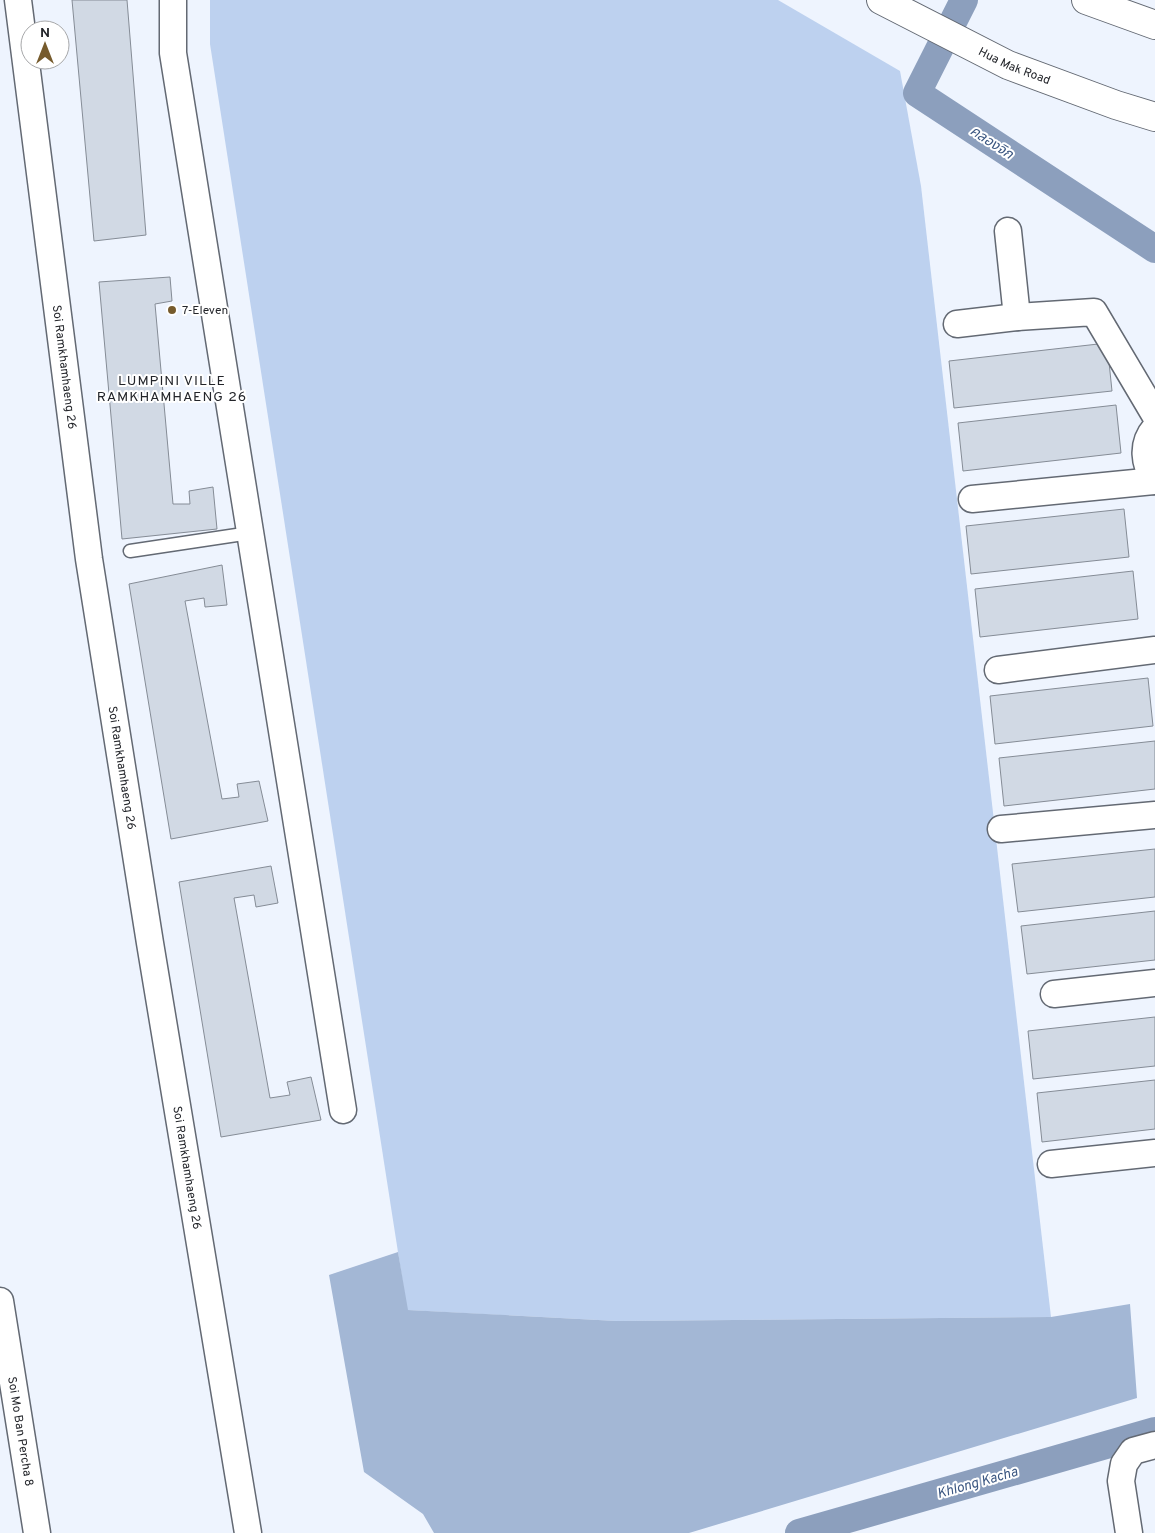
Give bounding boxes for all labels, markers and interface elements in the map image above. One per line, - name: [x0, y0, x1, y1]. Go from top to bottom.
- north arrow: [20, 20, 70, 70]
- text: N: [40, 25, 50, 42]
- street label: Hua Mak Road: [975, 44, 1052, 89]
- water label: คลองจิก: [966, 123, 1016, 164]
- place label: 7-Eleven: [182, 303, 228, 319]
- street label: Soi Ramkhamhaeng 26: [48, 304, 79, 430]
- marker: 7-Eleven: [166, 304, 178, 316]
- district label: LUMPINI VILLE RAMKHAMHAENG 26: [97, 373, 247, 406]
- street label: Soi Ramkhamhaeng 26: [103, 705, 139, 831]
- street label: Soi Ramkhamhaeng 26: [168, 1105, 204, 1231]
- street label: Soi Mo Ban Percha 8: [3, 1376, 36, 1487]
- water label: Khlong Kacha: [935, 1464, 1020, 1503]

